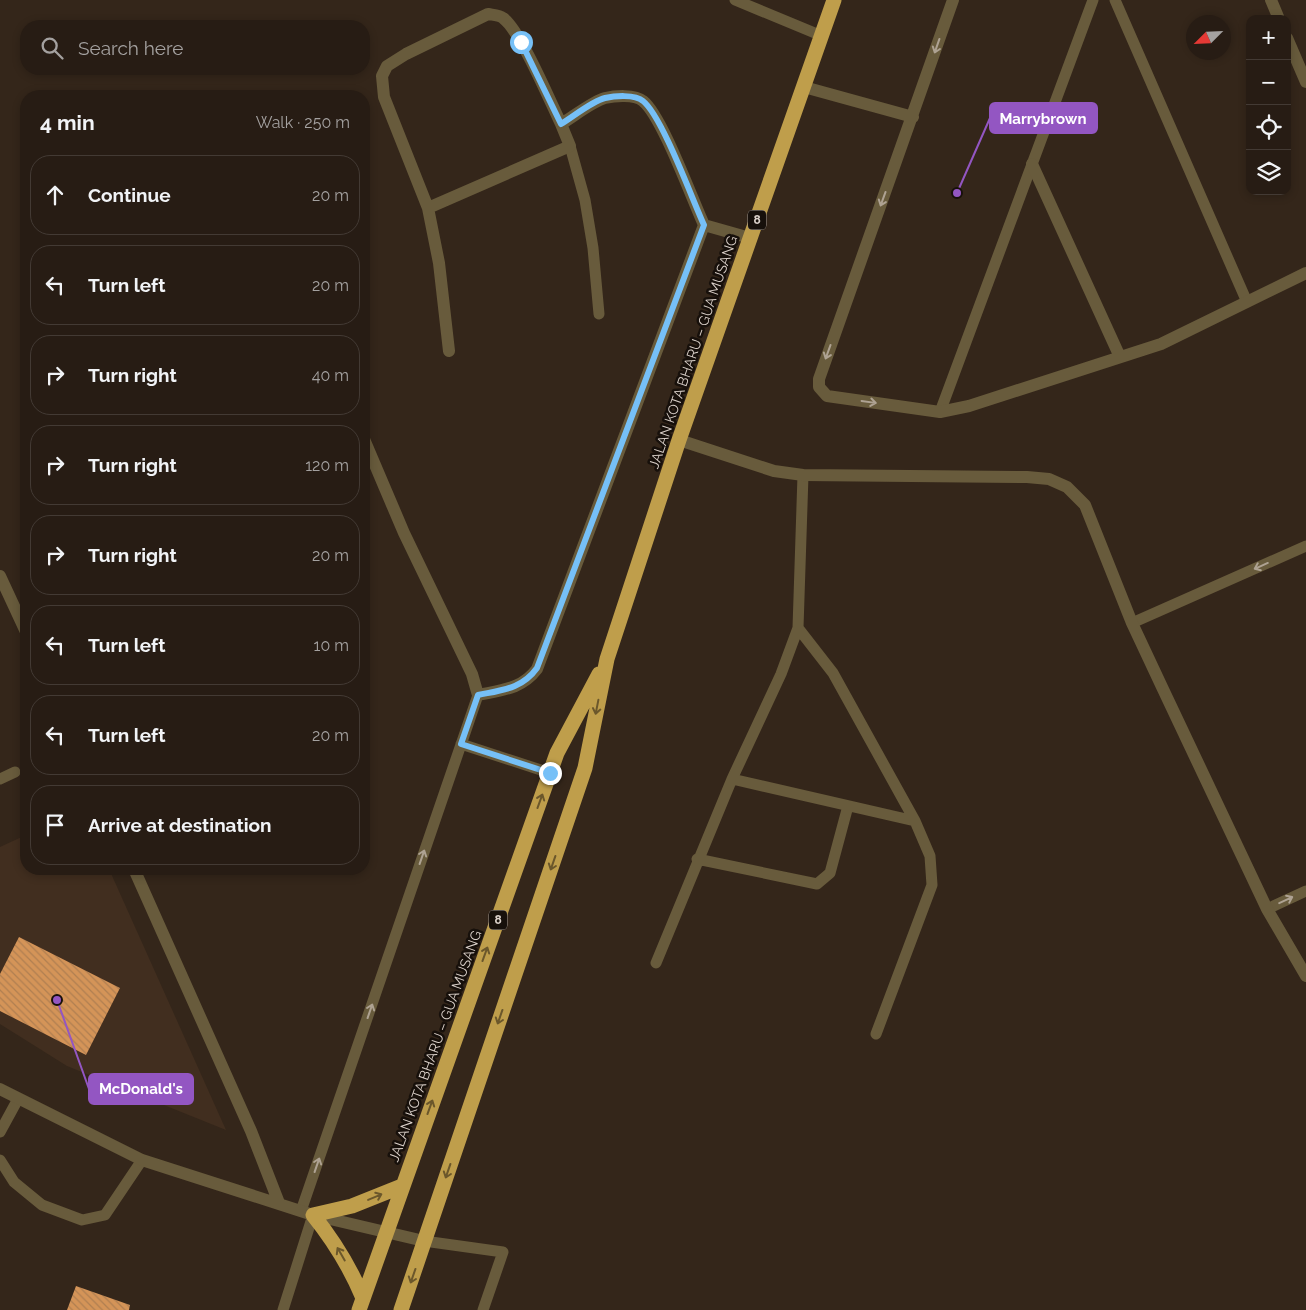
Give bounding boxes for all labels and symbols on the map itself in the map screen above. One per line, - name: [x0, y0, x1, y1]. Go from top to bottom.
- north arrow: [1186, 15, 1231, 60]
- route start: [510, 31, 533, 54]
- one-way arrow: [932, 38, 941, 53]
- callout: Marrybrown: [990, 103, 1097, 133]
- text: Marrybrown: [999, 110, 1087, 128]
- one-way arrow: [878, 191, 888, 207]
- road number: 8: [748, 210, 766, 230]
- street label: JALAN KOTA BHARU – GUA MUSANG: [646, 234, 740, 470]
- one-way arrow: [823, 344, 832, 360]
- one-way arrow: [861, 397, 877, 407]
- one-way arrow: [1254, 561, 1269, 571]
- one-way arrow: [592, 699, 601, 715]
- route end: [539, 762, 562, 785]
- one-way arrow: [536, 794, 545, 809]
- one-way arrow: [418, 850, 427, 866]
- one-way arrow: [548, 855, 557, 870]
- one-way arrow: [1278, 895, 1293, 904]
- road number: 8: [489, 910, 507, 930]
- street label: JALAN KOTA BHARU – GUA MUSANG: [386, 928, 484, 1164]
- one-way arrow: [481, 947, 490, 962]
- one-way arrow: [365, 1003, 375, 1019]
- one-way arrow: [495, 1009, 505, 1025]
- callout: McDonald's: [89, 1074, 193, 1104]
- text: McDonald's: [99, 1080, 183, 1098]
- one-way arrow: [426, 1100, 435, 1115]
- one-way arrow: [313, 1157, 322, 1173]
- one-way arrow: [443, 1163, 452, 1178]
- one-way arrow: [367, 1191, 382, 1201]
- one-way arrow: [336, 1248, 346, 1262]
- one-way arrow: [407, 1267, 417, 1283]

